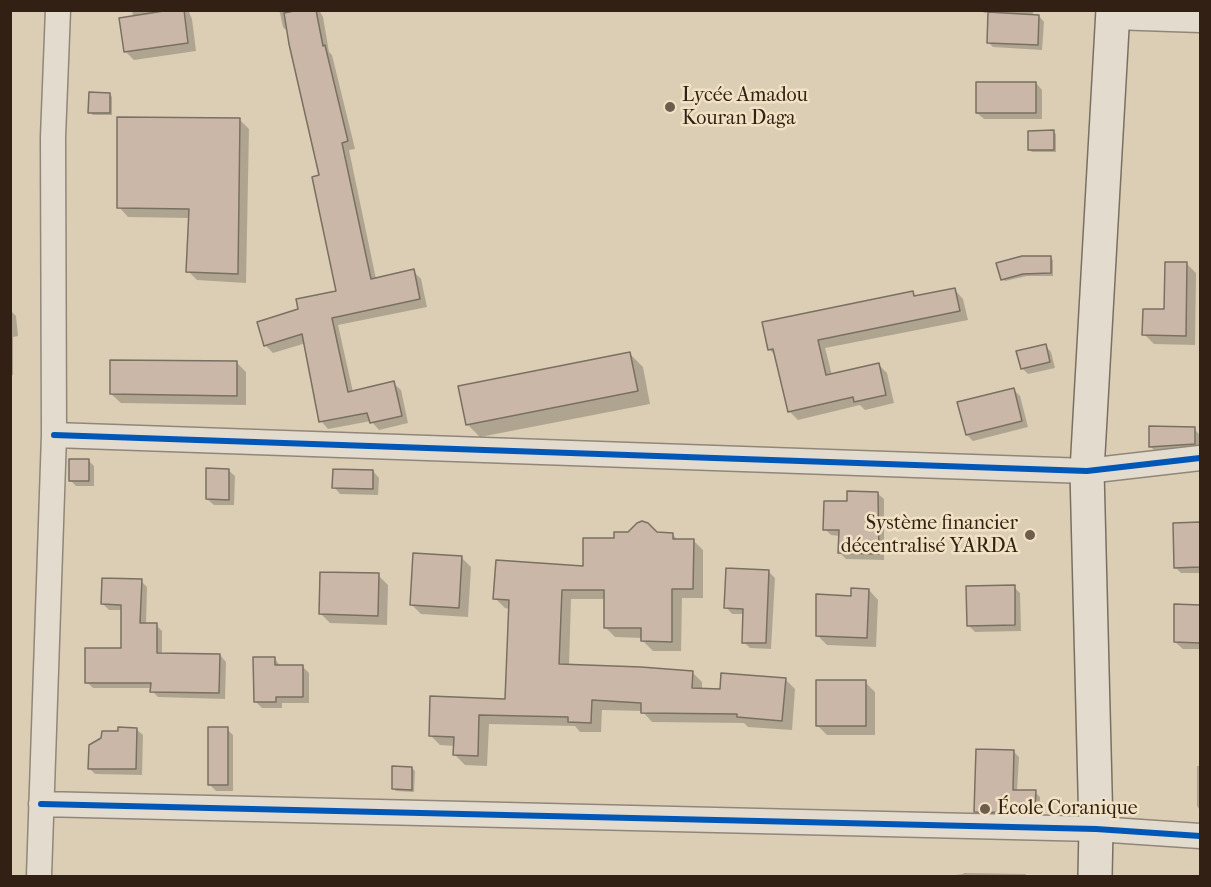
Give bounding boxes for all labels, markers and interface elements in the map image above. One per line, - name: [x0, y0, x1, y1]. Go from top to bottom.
- place label: Lycée Amadou Kouran Daga: [682, 84, 808, 131]
- marker: Lycée Amadou Kouran Daga: [663, 100, 677, 114]
- place label: Système financier décentralisé YARDA: [841, 512, 1018, 559]
- marker: Système financier décentralisé YARDA: [1023, 528, 1037, 542]
- place label: École Coranique: [997, 797, 1138, 821]
- marker: École Coranique: [978, 802, 992, 816]

